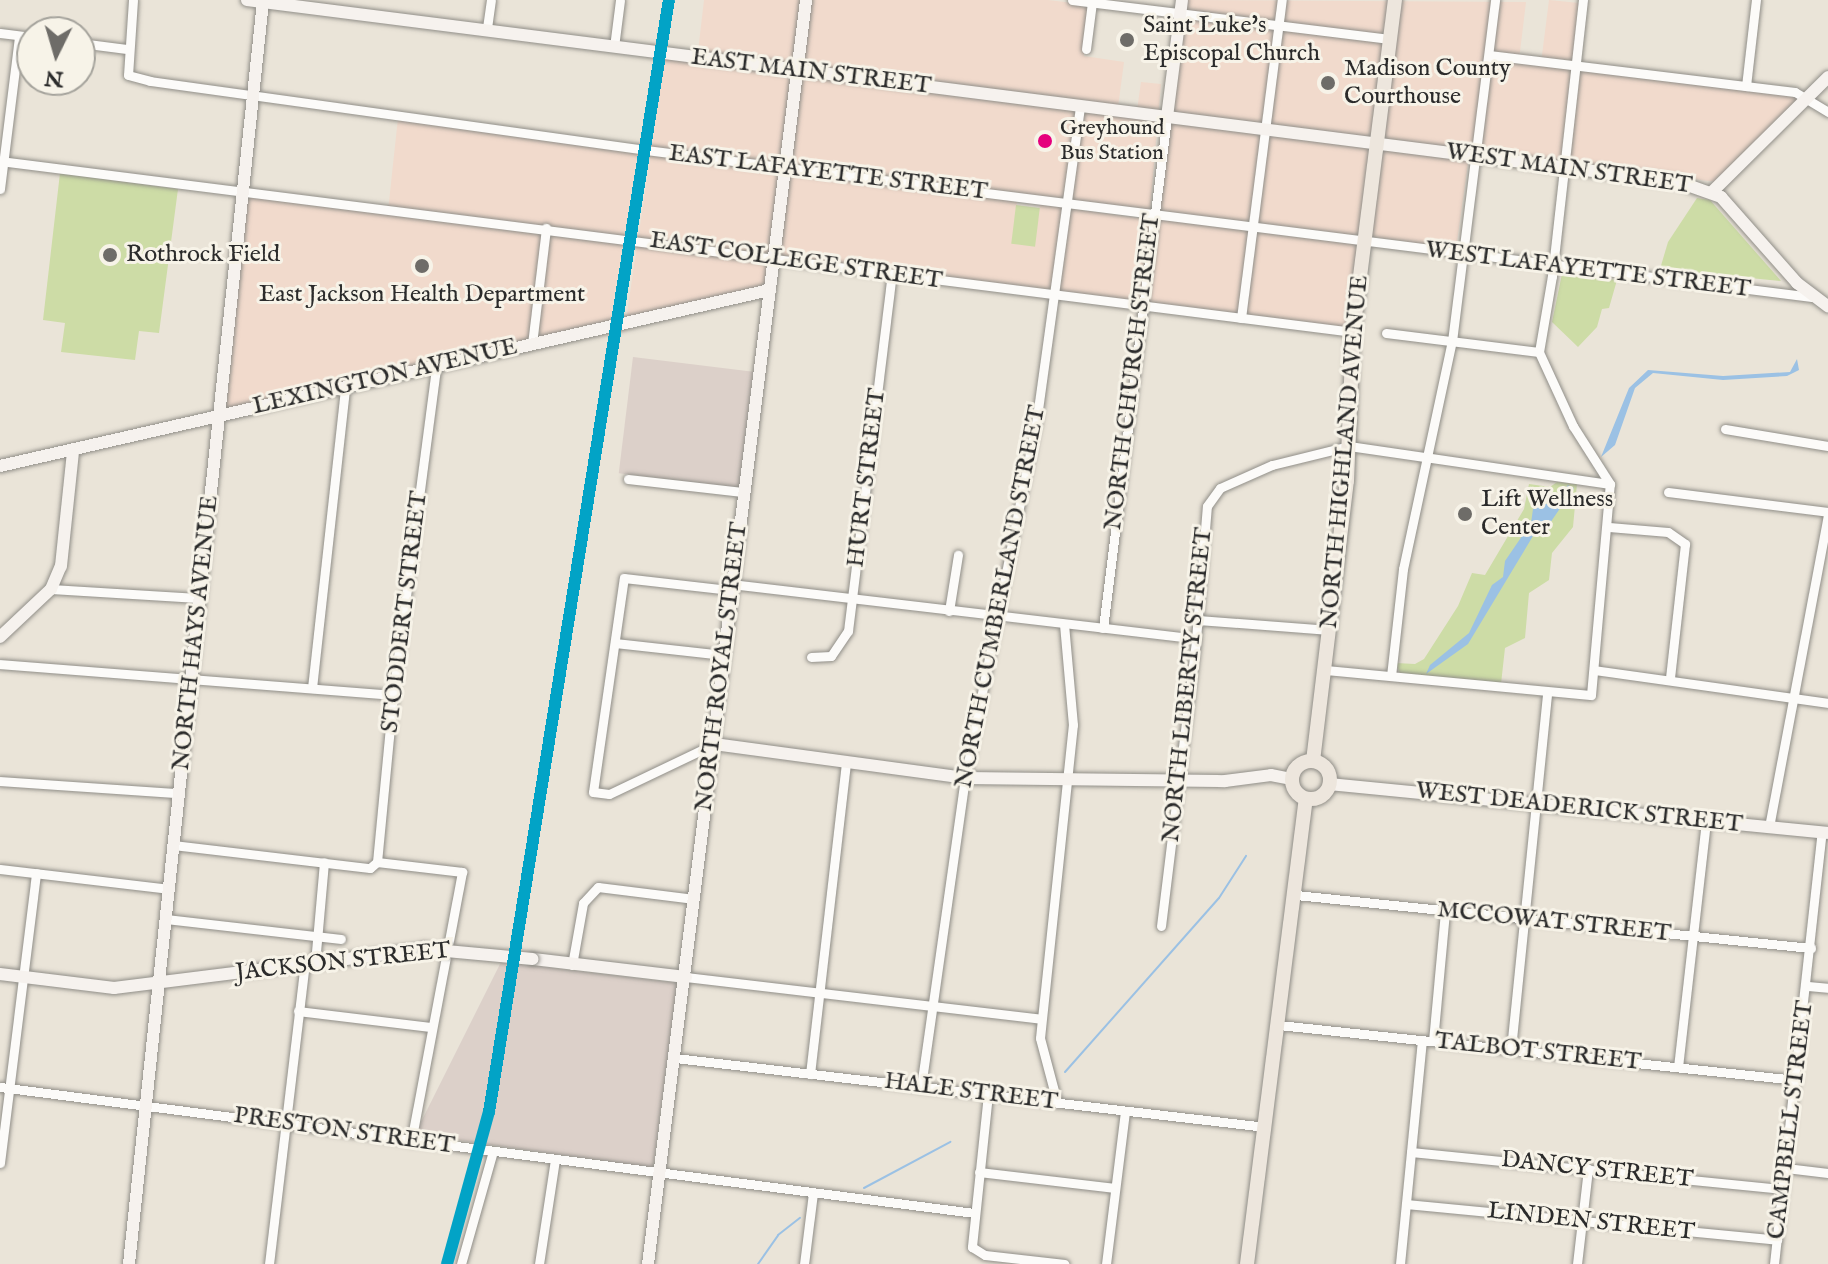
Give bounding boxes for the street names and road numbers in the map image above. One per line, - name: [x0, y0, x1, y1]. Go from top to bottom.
- street label: EAST MAIN STREET: [689, 43, 933, 101]
- street label: WEST MAIN STREET: [1444, 137, 1694, 201]
- street label: EAST LAFAYETTE STREET: [667, 139, 989, 207]
- street label: NORTH CHURCH STREET: [1099, 212, 1167, 532]
- street label: EAST COLLEGE STREET: [648, 226, 944, 296]
- street label: WEST LAFAYETTE STREET: [1424, 236, 1752, 304]
- street label: NORTH HIGHLAND AVENUE: [1315, 274, 1375, 630]
- street label: LEXINGTON AVENUE: [250, 333, 520, 421]
- street label: HURT STREET: [842, 387, 892, 569]
- street label: NORTH CUMBERLAND STREET: [950, 403, 1052, 791]
- street label: STODDERT STREET: [376, 490, 434, 734]
- street label: NORTH HAYS AVENUE: [167, 494, 225, 772]
- street label: NORTH ROYAL STREET: [690, 521, 754, 813]
- street label: NORTH LIBERTY STREET: [1157, 526, 1219, 844]
- street label: WEST DEADERICK STREET: [1414, 777, 1744, 839]
- street label: MCCOWAT STREET: [1436, 895, 1672, 949]
- street label: JACKSON STREET: [234, 936, 452, 988]
- street label: CAMPBELL STREET: [1762, 999, 1820, 1241]
- street label: TALBOT STREET: [1433, 1027, 1643, 1077]
- street label: HALE STREET: [883, 1067, 1059, 1117]
- street label: PRESTON STREET: [232, 1101, 456, 1161]
- street label: DANCY STREET: [1500, 1146, 1694, 1194]
- street label: LINDEN STREET: [1486, 1197, 1696, 1247]

